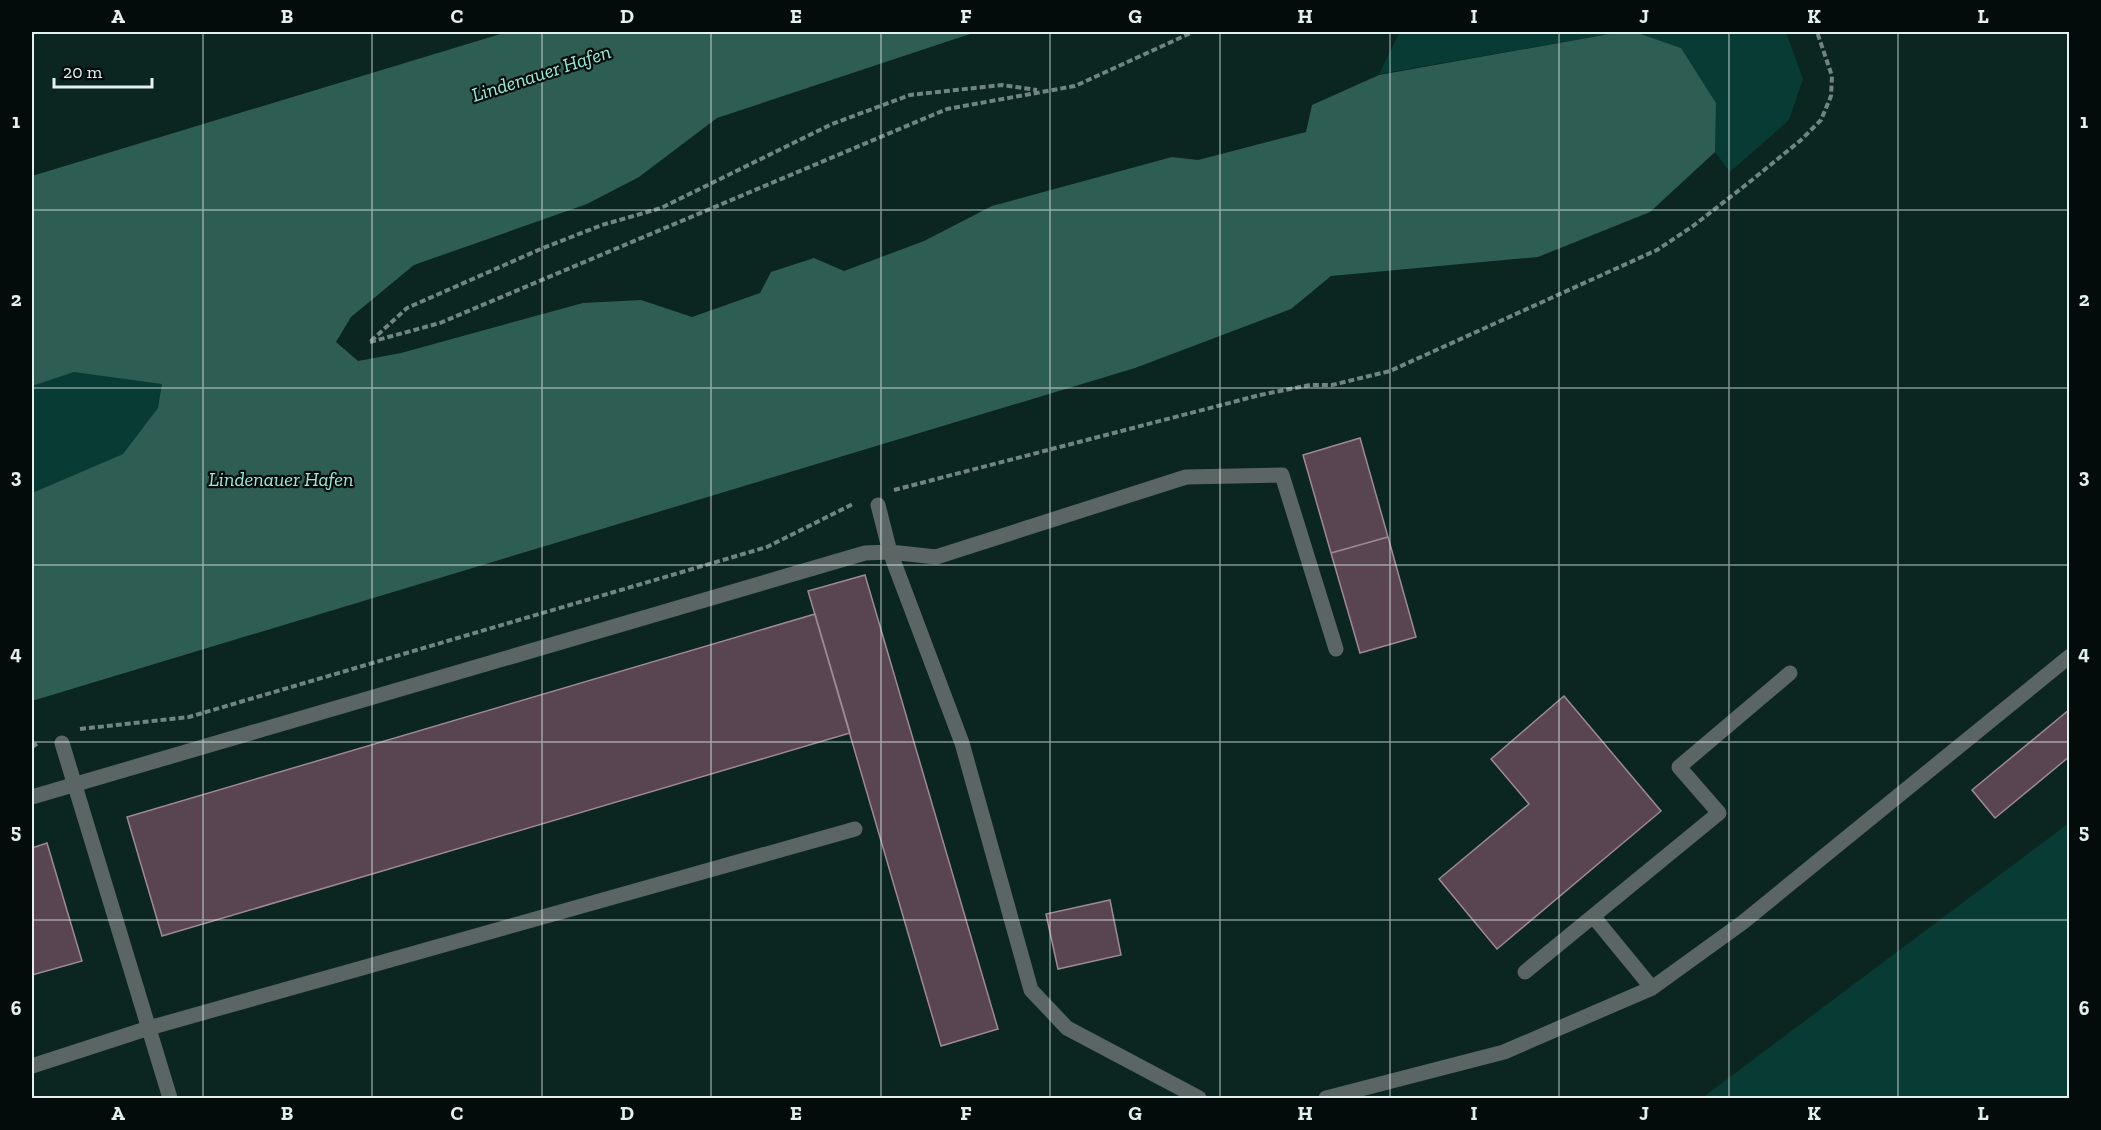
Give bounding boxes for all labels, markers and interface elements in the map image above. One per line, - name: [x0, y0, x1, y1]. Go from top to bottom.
- text: A: [111, 4, 125, 28]
- text: B: [281, 4, 293, 28]
- text: C: [451, 4, 464, 28]
- text: D: [620, 4, 634, 28]
- text: E: [790, 4, 802, 28]
- text: F: [960, 4, 972, 28]
- text: G: [1128, 4, 1142, 28]
- text: H: [1297, 4, 1313, 28]
- text: I: [1470, 4, 1478, 28]
- text: J: [1639, 4, 1649, 28]
- text: K: [1807, 4, 1821, 28]
- text: L: [1977, 4, 1989, 28]
- water label: Lindenauer Hafen: [468, 39, 614, 107]
- scale bar: [54, 51, 152, 89]
- text: 20 m: [63, 61, 103, 83]
- text: 1: [12, 109, 20, 133]
- text: 1: [2080, 109, 2088, 133]
- text: 2: [11, 287, 22, 311]
- text: 2: [2079, 287, 2090, 311]
- text: 3: [11, 464, 22, 488]
- text: 3: [2079, 464, 2090, 488]
- water label: Lindenauer Hafen: [208, 467, 354, 491]
- text: 4: [10, 641, 22, 665]
- text: 4: [2078, 641, 2090, 665]
- text: 5: [11, 819, 21, 843]
- text: 5: [2079, 819, 2089, 843]
- text: 6: [11, 996, 22, 1020]
- text: 6: [2079, 996, 2090, 1020]
- text: A: [111, 1101, 125, 1125]
- text: B: [281, 1101, 293, 1125]
- text: C: [451, 1101, 464, 1125]
- text: D: [620, 1101, 634, 1125]
- text: E: [790, 1101, 802, 1125]
- text: F: [960, 1101, 972, 1125]
- text: G: [1128, 1101, 1142, 1125]
- text: H: [1297, 1101, 1313, 1125]
- text: I: [1470, 1101, 1478, 1125]
- text: J: [1639, 1101, 1649, 1125]
- text: K: [1807, 1101, 1821, 1125]
- text: L: [1977, 1101, 1989, 1125]

